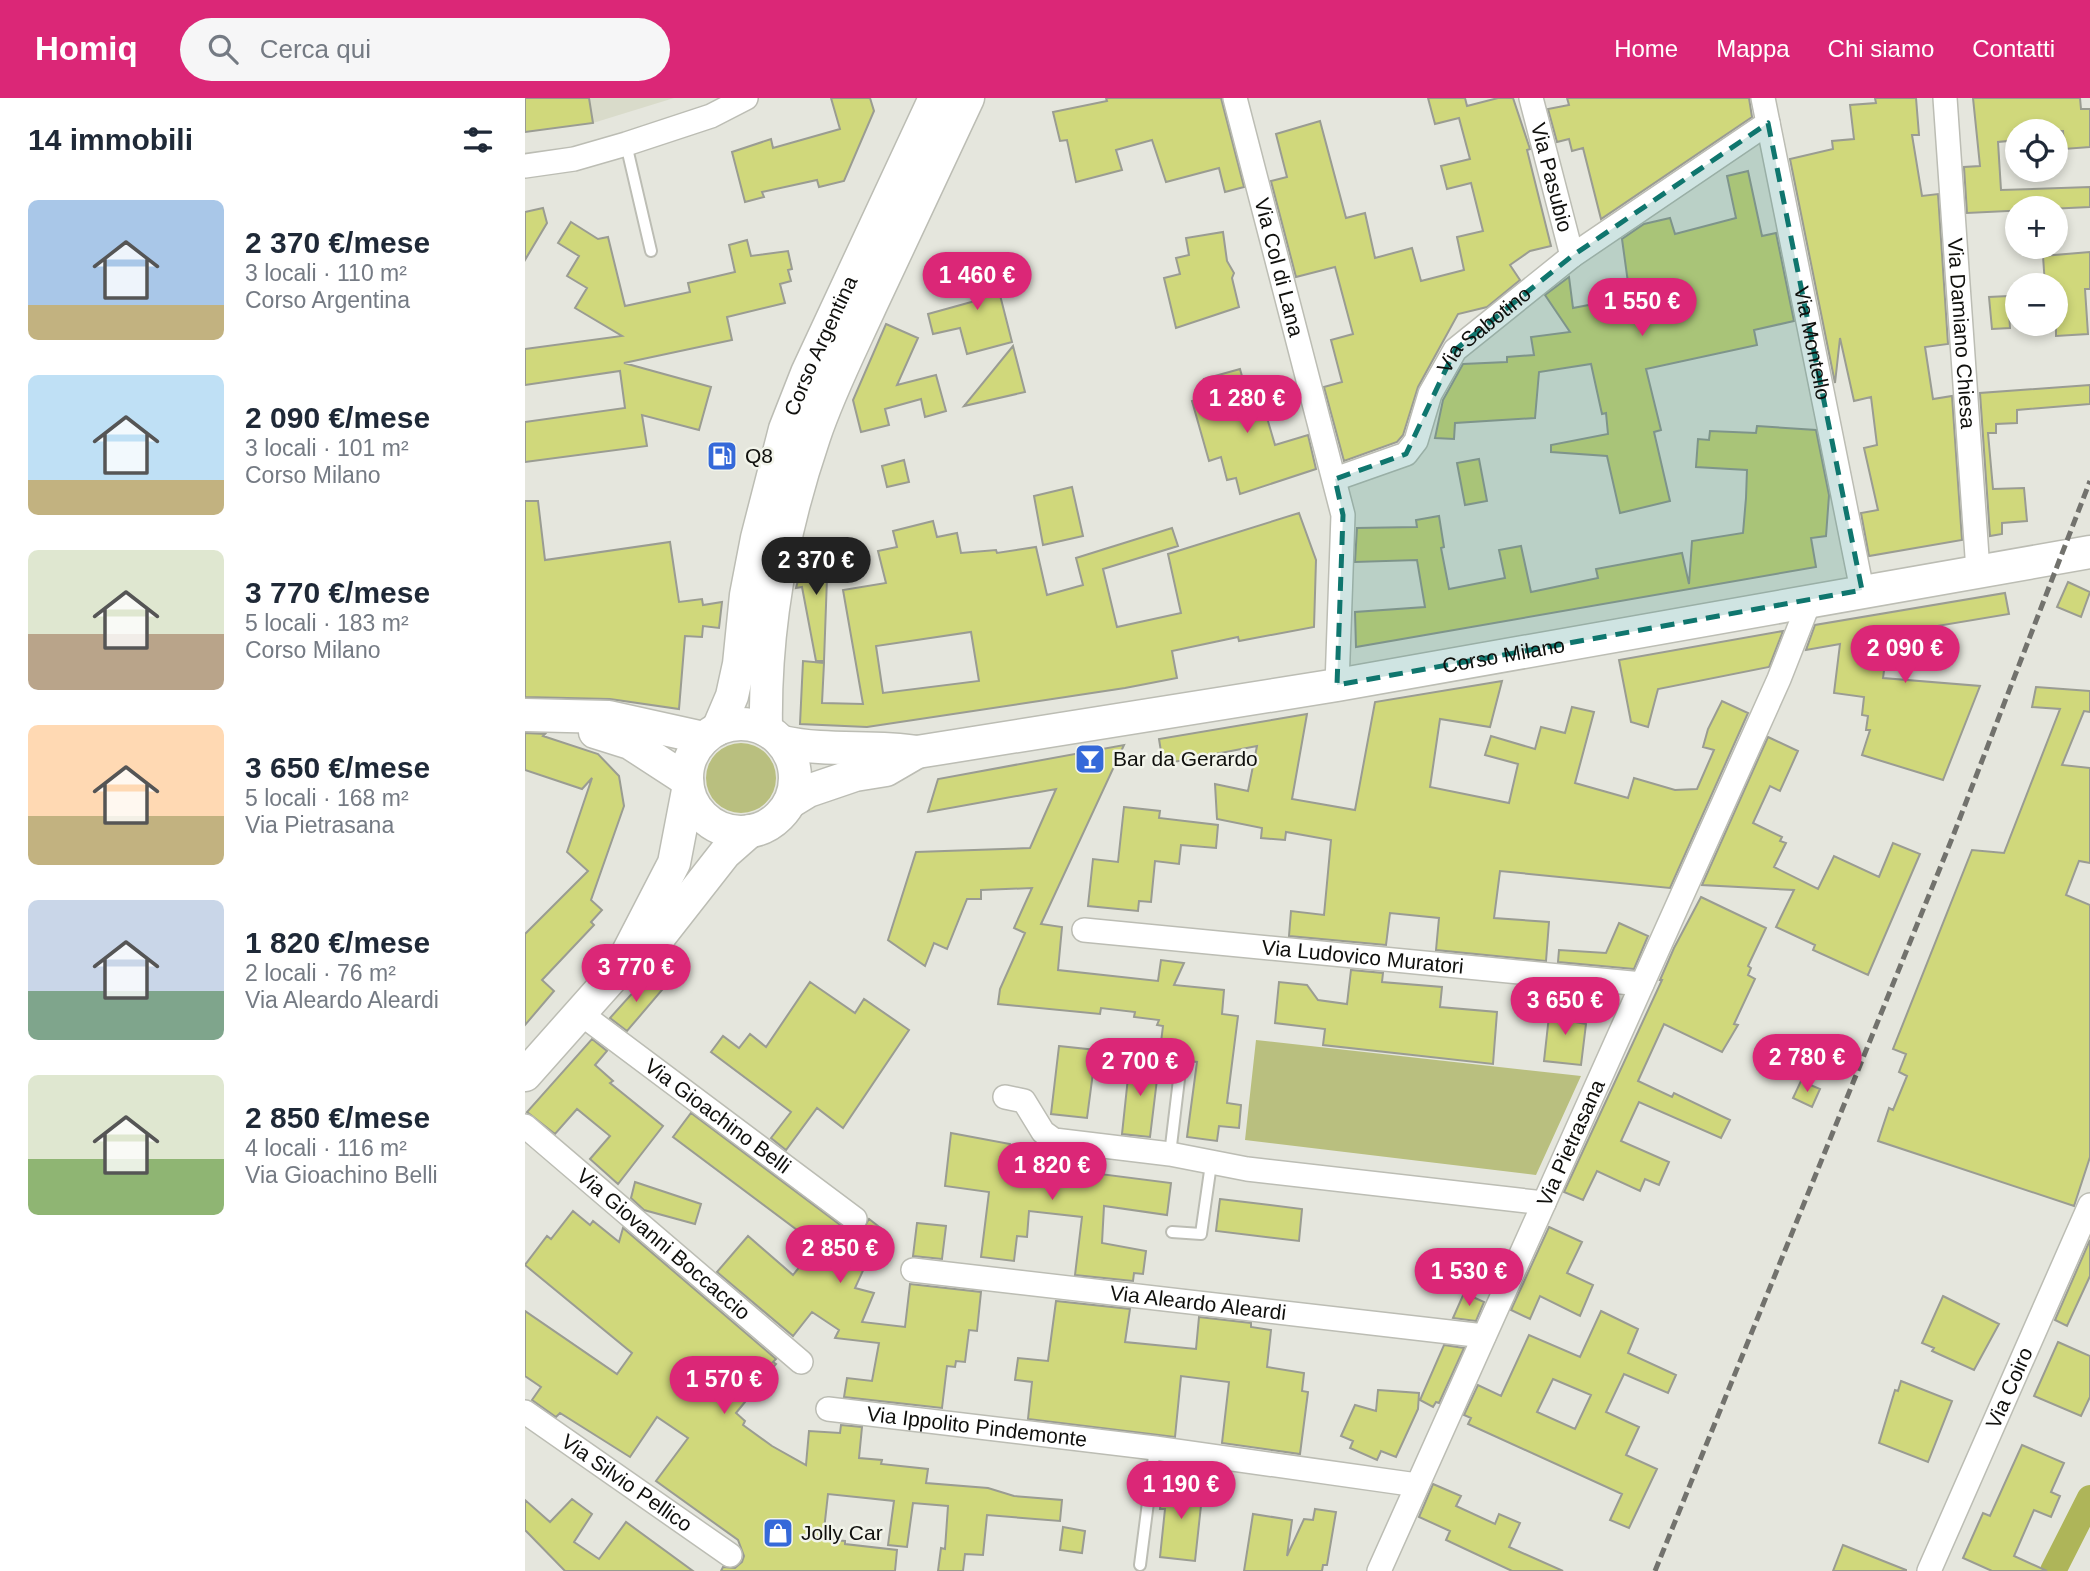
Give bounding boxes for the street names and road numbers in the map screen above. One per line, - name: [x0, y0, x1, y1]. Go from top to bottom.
- street label: Via Pasubio: [1527, 120, 1577, 234]
- street label: Via Col di Lana: [1250, 196, 1308, 339]
- street label: Via Damiano Chiesa: [1944, 237, 1980, 430]
- street label: Corso Argentina: [779, 272, 862, 419]
- street label: Via Sabotino: [1432, 282, 1535, 377]
- street label: Via Montello: [1790, 284, 1835, 402]
- street label: Corso Milano: [1441, 633, 1566, 677]
- street label: Via Ludovico Muratori: [1261, 935, 1465, 978]
- street label: Via Gioachino Belli: [641, 1054, 795, 1178]
- street label: Via Pietrasana: [1532, 1076, 1609, 1210]
- street label: Via Giovanni Boccaccio: [572, 1164, 755, 1324]
- street label: Via Aleardo Aleardi: [1109, 1281, 1288, 1324]
- street label: Via Coiro: [1981, 1344, 2037, 1432]
- street label: Via Ippolito Pindemonte: [866, 1402, 1088, 1451]
- street label: Via Silvio Pellico: [557, 1429, 697, 1536]

